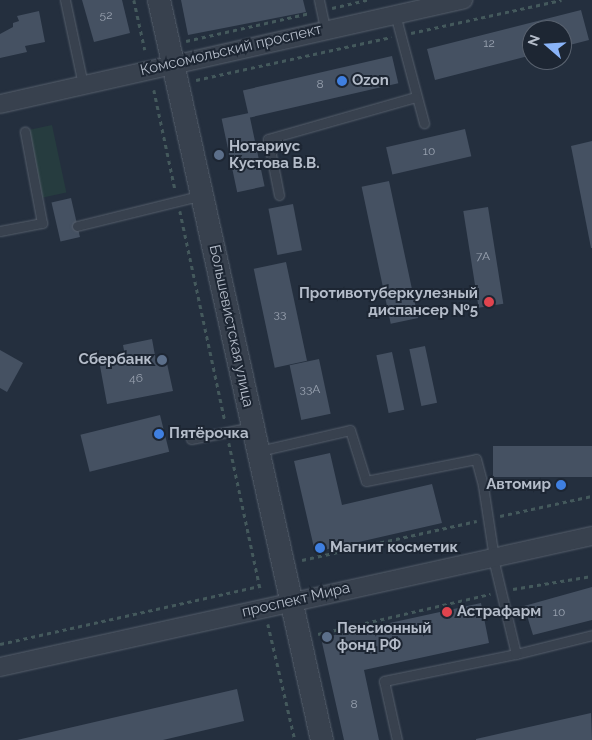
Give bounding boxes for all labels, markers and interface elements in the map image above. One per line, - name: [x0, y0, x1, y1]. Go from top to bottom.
- house number: 52: [100, 9, 112, 23]
- street label: Комсомольский проспект: [138, 20, 324, 80]
- north arrow: [522, 20, 572, 70]
- text: N: [524, 33, 543, 48]
- house number: 12: [483, 37, 495, 51]
- place label: Ozon: [352, 72, 389, 90]
- marker: Ozon: [336, 75, 348, 87]
- house number: 8: [316, 78, 324, 92]
- place label: Нотариус Кустова В.В.: [229, 137, 320, 172]
- house number: 10: [423, 145, 435, 159]
- marker: Нотариус Кустова В.В.: [213, 149, 225, 161]
- street label: Большевистская улица: [205, 243, 257, 409]
- house number: 7А: [476, 250, 490, 264]
- place label: Противотуберкулезный диспансер №5: [299, 284, 478, 319]
- marker: Противотуберкулезный диспансер №5: [482, 295, 496, 309]
- house number: 33: [274, 308, 286, 322]
- place label: Сбербанк: [78, 351, 152, 369]
- marker: Сбербанк: [156, 354, 168, 366]
- house number: 46: [129, 372, 143, 386]
- house number: 33А: [300, 383, 320, 397]
- place label: Пятёрочка: [169, 425, 249, 443]
- marker: Пятёрочка: [153, 428, 165, 440]
- place label: Автомир: [486, 476, 551, 494]
- marker: Автомир: [555, 479, 567, 491]
- place label: Магнит косметик: [330, 539, 458, 557]
- marker: Магнит косметик: [314, 542, 326, 554]
- street label: проспект Мира: [240, 579, 352, 621]
- place label: Астрафарм: [457, 603, 541, 621]
- marker: Астрафарм: [441, 606, 453, 618]
- house number: 10: [553, 606, 565, 620]
- place label: Пенсионный фонд РФ: [337, 619, 431, 654]
- marker: Пенсионный фонд РФ: [321, 631, 333, 643]
- house number: 8: [350, 698, 358, 712]

